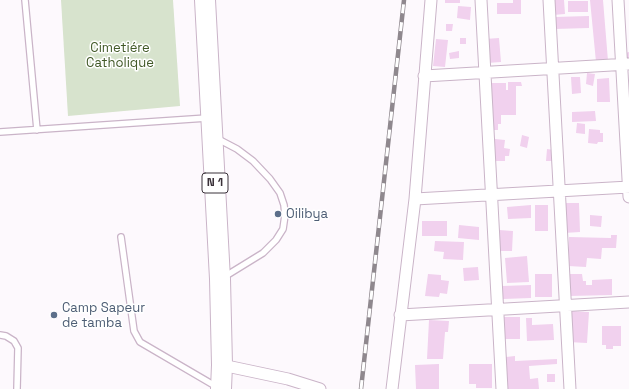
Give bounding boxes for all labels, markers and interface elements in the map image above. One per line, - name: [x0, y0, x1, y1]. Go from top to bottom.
- park label: Cimetiére Catholique: [86, 40, 154, 71]
- road number: N 1: [202, 173, 228, 193]
- place label: Oilibya: [286, 206, 328, 222]
- marker: Oilibya: [273, 209, 283, 219]
- place label: Camp Sapeur de tamba: [62, 300, 145, 331]
- marker: Camp Sapeur de tamba: [49, 310, 59, 320]

